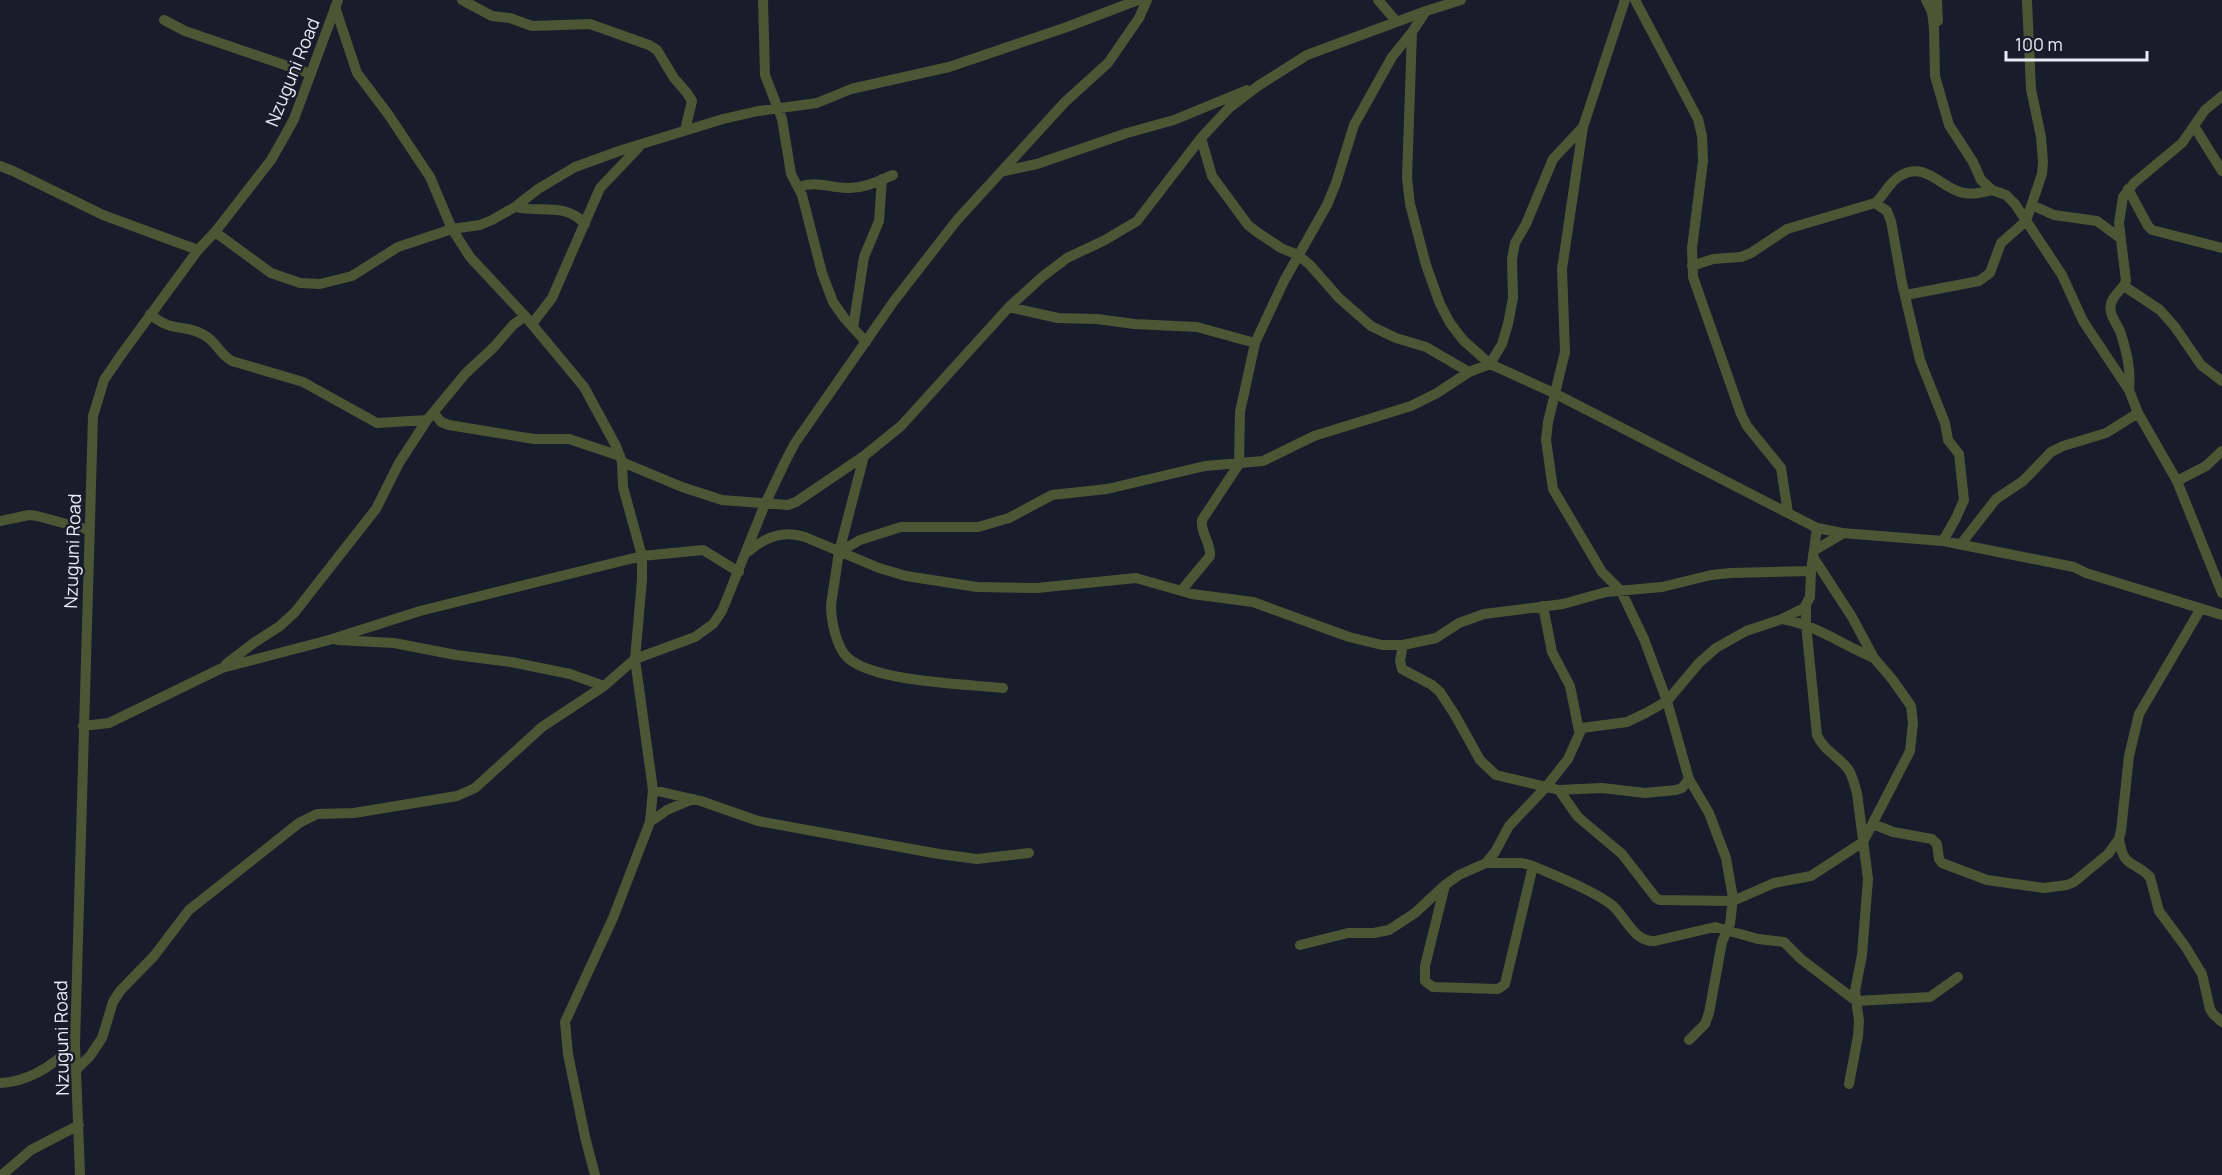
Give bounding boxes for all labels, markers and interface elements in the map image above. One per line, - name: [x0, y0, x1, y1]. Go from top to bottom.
- street label: Nzuguni Road: [259, 14, 325, 130]
- scale bar: [2006, 24, 2147, 62]
- text: 100 m: [2015, 32, 2063, 56]
- street label: Nzuguni Road: [58, 493, 86, 609]
- street label: Nzuguni Road: [48, 980, 74, 1096]

